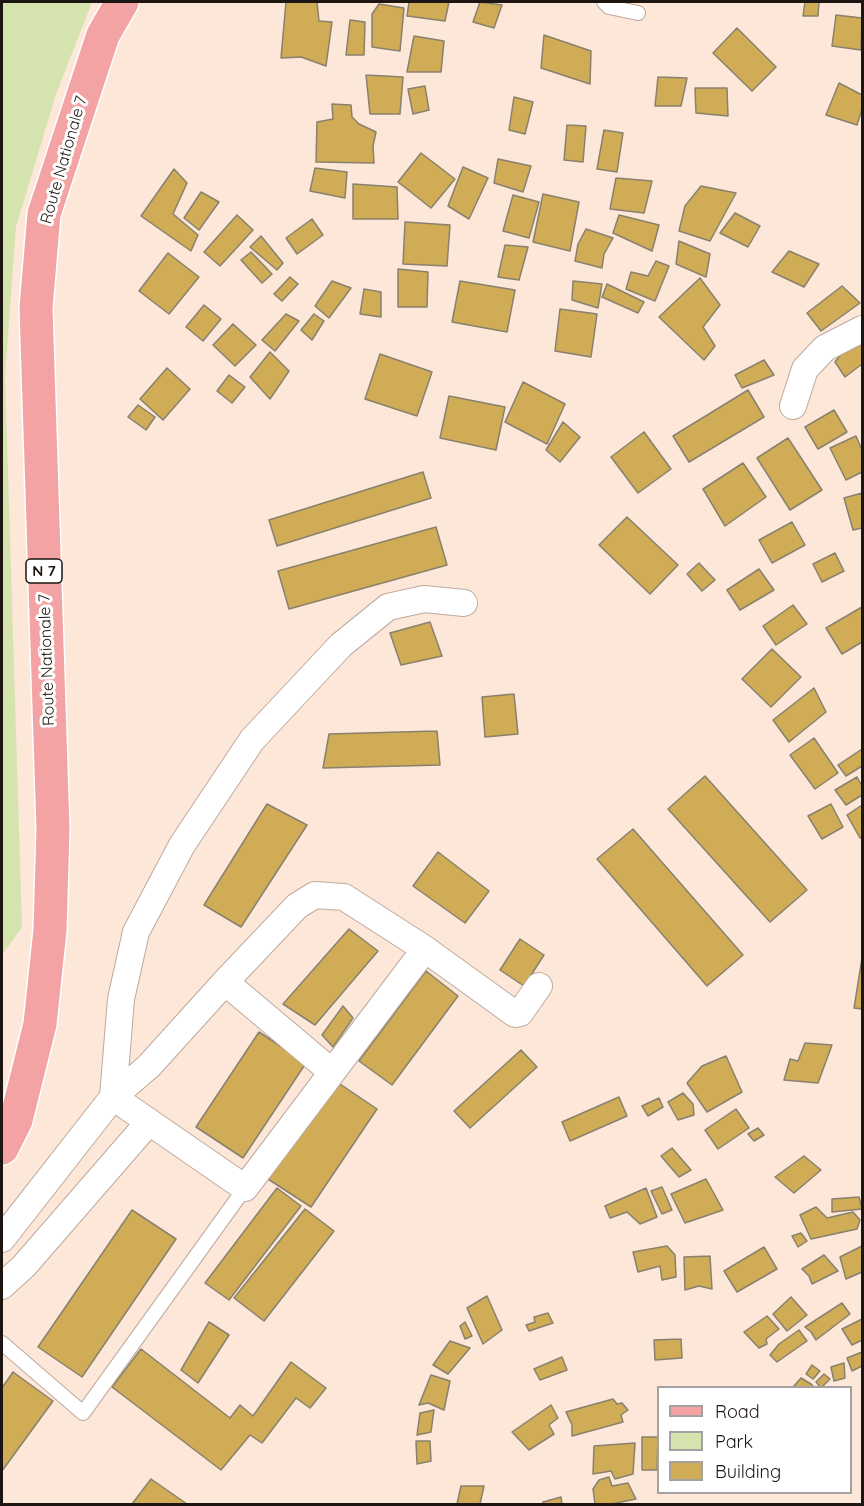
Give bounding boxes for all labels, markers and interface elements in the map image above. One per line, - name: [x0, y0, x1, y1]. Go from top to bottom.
- street label: Route Nationale 7: [37, 94, 91, 226]
- road number: N 7: [26, 559, 62, 583]
- street label: Route Nationale 7: [35, 594, 59, 726]
- legend: [657, 1386, 852, 1494]
- text: Road: [715, 1400, 760, 1423]
- text: Park: [715, 1430, 753, 1453]
- text: Building: [715, 1460, 781, 1483]

